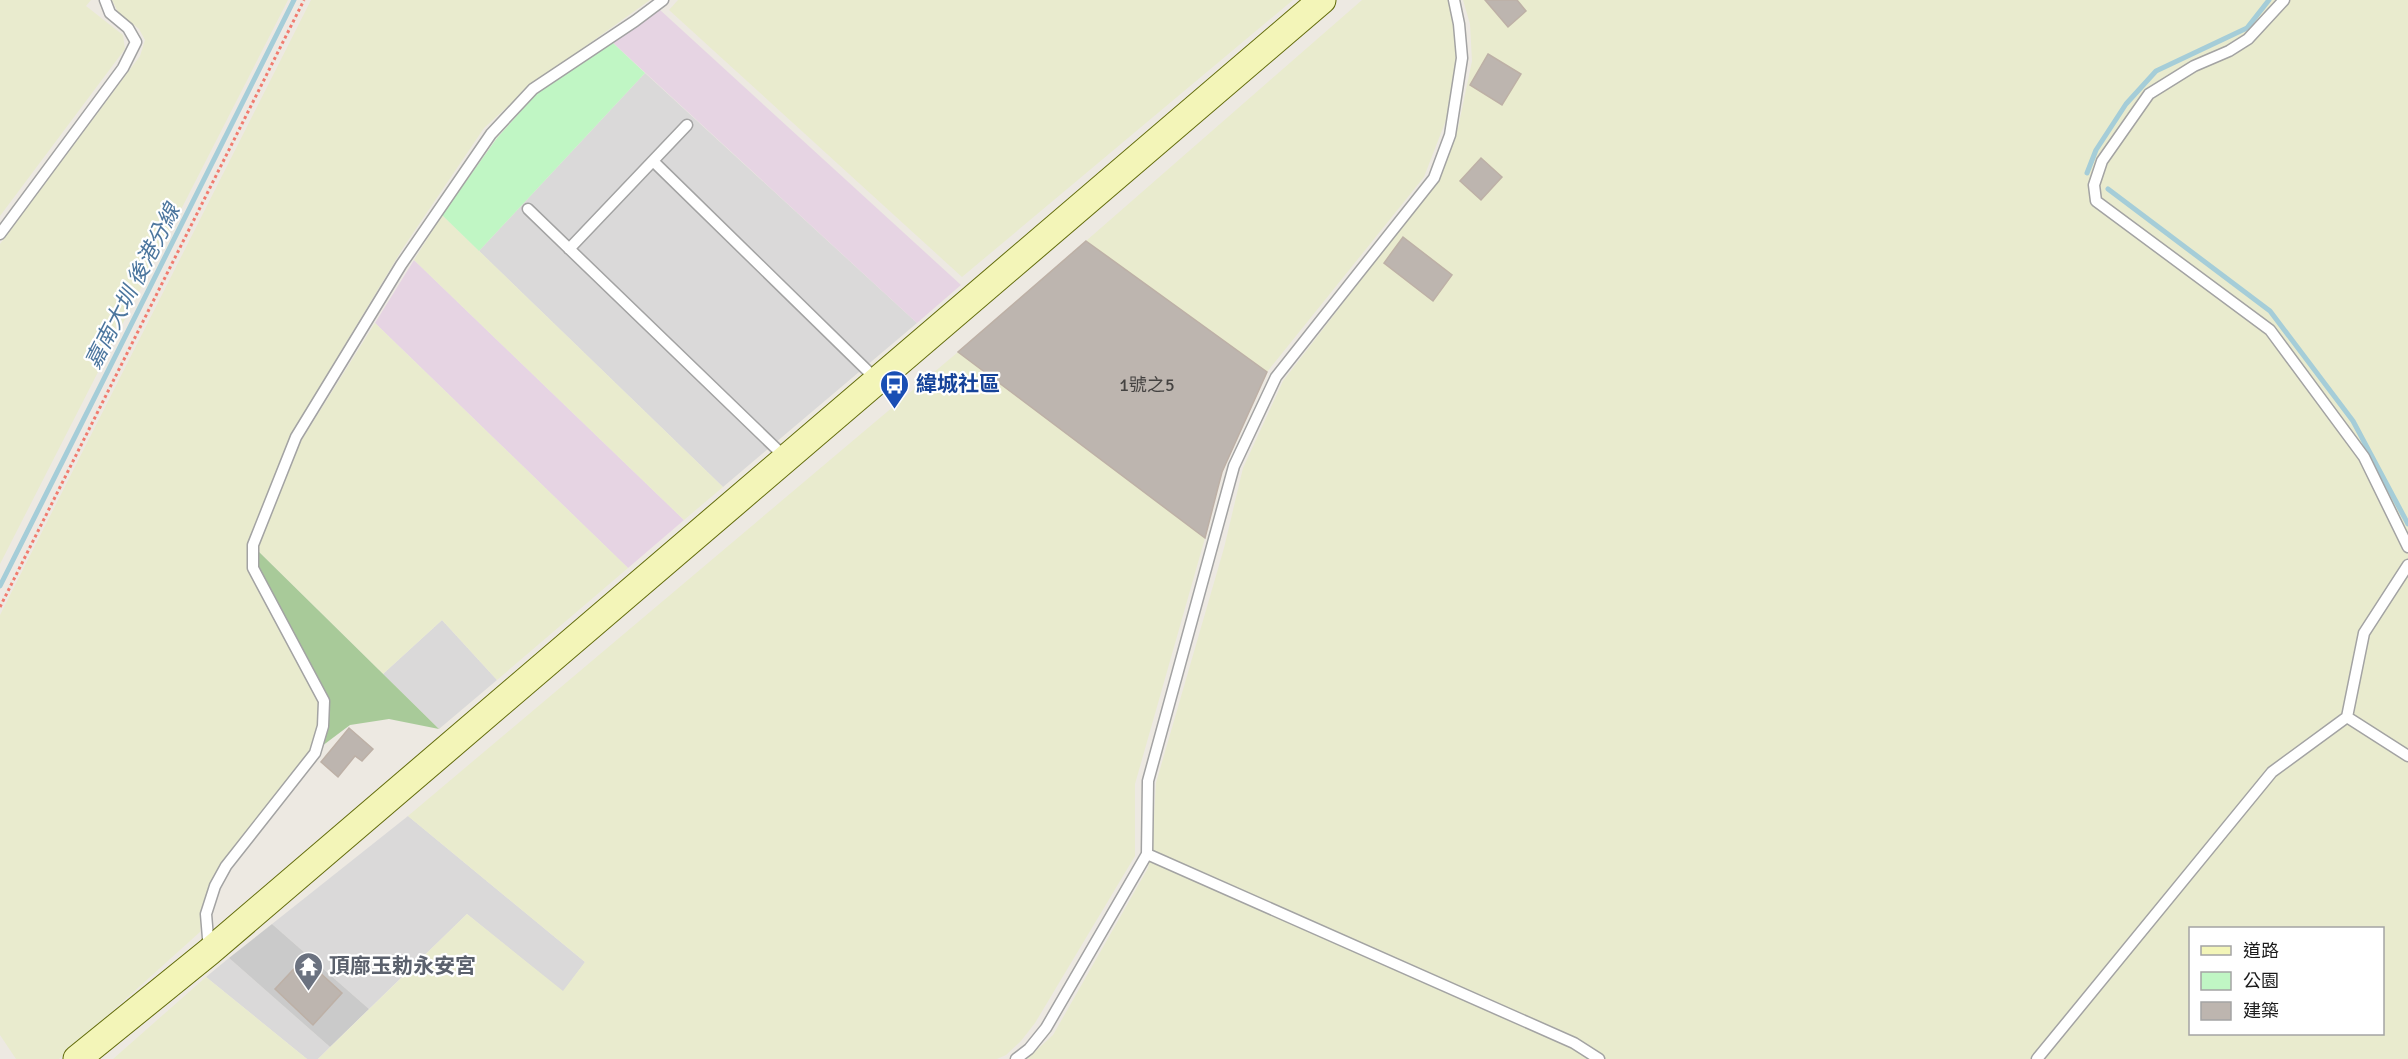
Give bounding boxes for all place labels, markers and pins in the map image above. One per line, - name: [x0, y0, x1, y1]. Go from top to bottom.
- bus stop icon: 緯城社區: [879, 368, 911, 410]
- place label: 緯城社區: [916, 371, 1000, 397]
- temple icon: 頂廍玉勅永安宮: [292, 950, 324, 992]
- place label: 頂廍玉勅永安宮: [329, 953, 476, 979]

